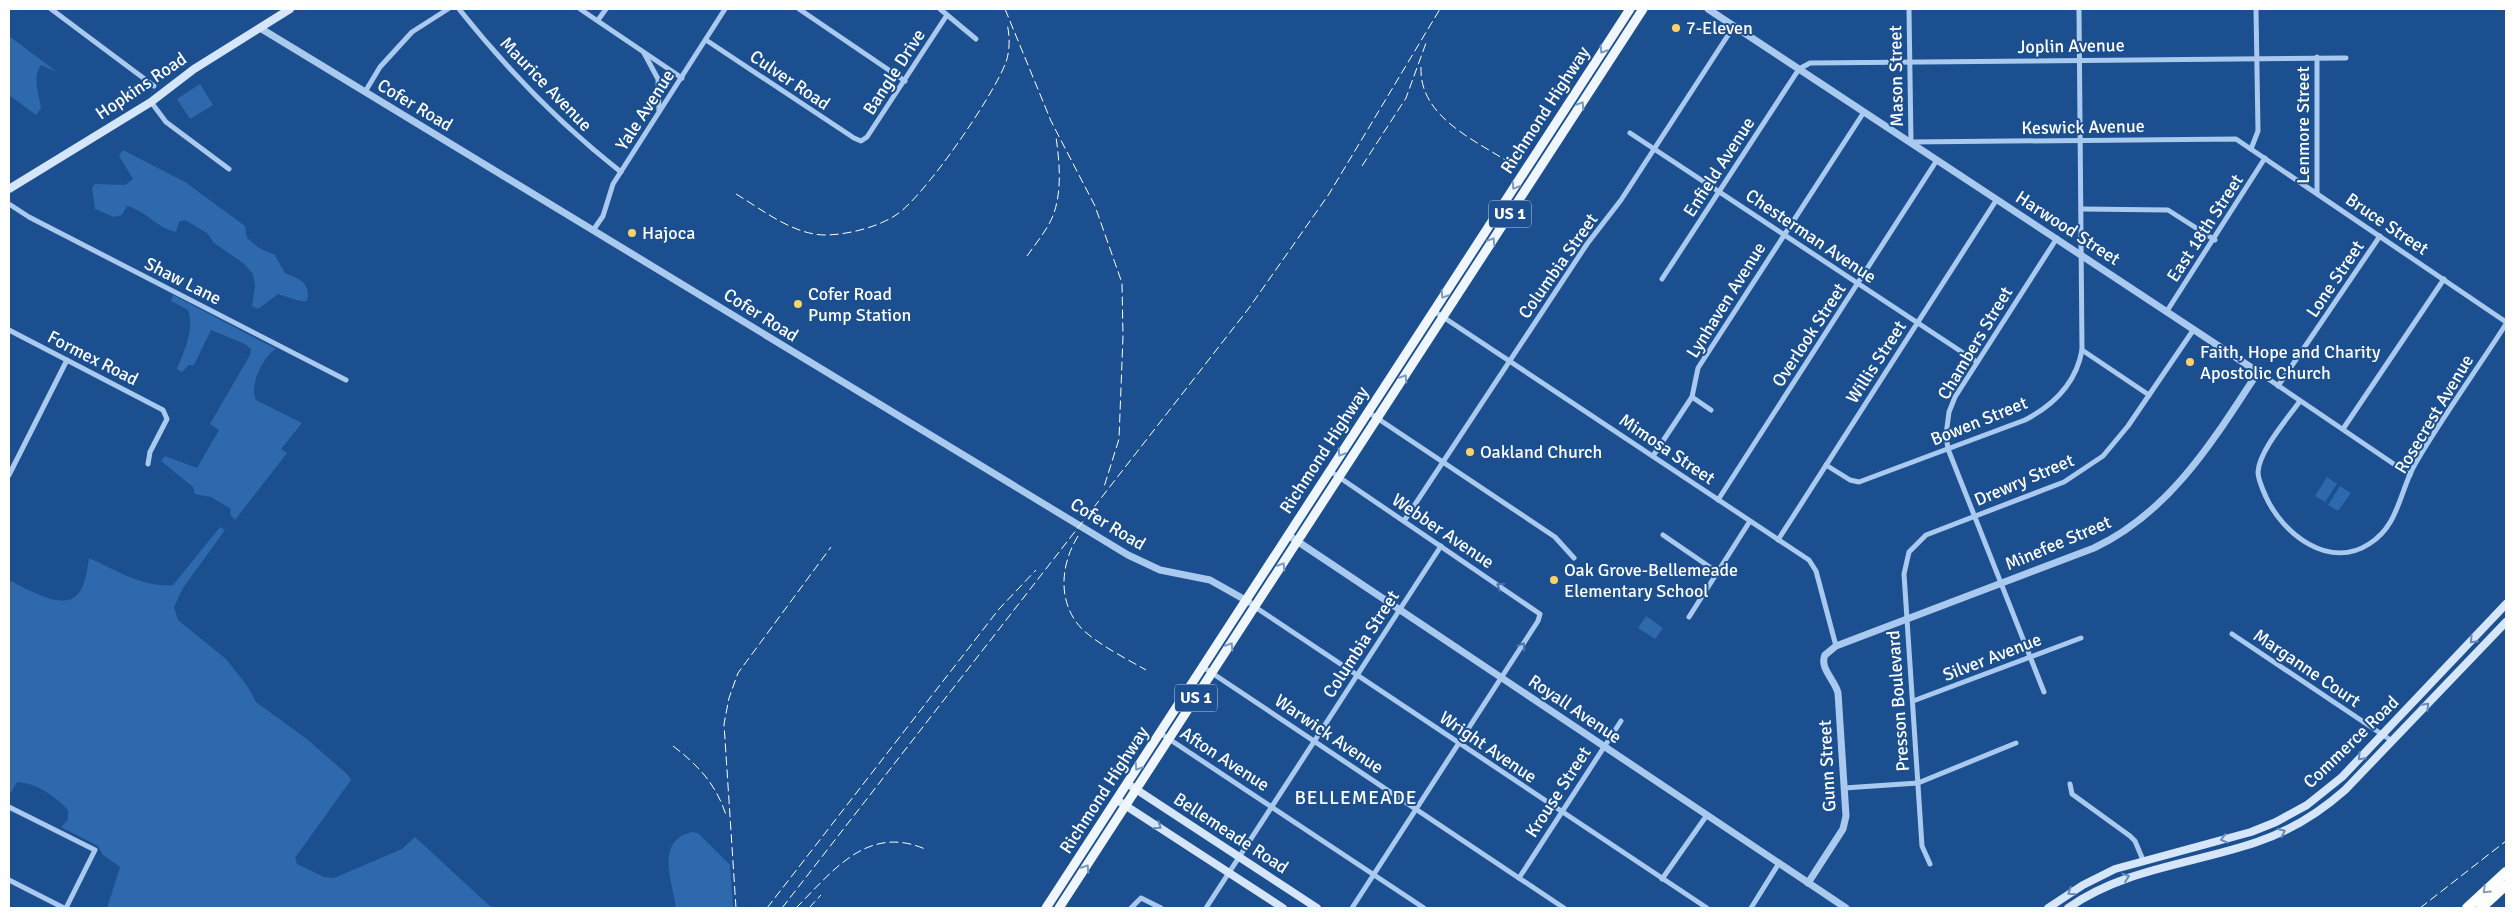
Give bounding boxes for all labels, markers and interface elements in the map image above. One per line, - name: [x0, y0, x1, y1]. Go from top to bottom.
- place label: 7-Eleven: [1686, 17, 1753, 39]
- marker: 7-Eleven: [1670, 22, 1682, 34]
- street label: Bangle Drive: [858, 25, 930, 119]
- street label: Mason Street: [1884, 25, 1908, 127]
- street label: Maurice Avenue: [495, 32, 597, 136]
- street label: Joplin Avenue: [2017, 34, 2125, 58]
- street label: Richmond Highway: [1496, 42, 1595, 178]
- one-way arrow: [1600, 44, 1609, 53]
- street label: Culver Road: [746, 45, 834, 115]
- street label: Hopkins Road: [91, 48, 191, 124]
- street label: Yale Avenue: [611, 66, 679, 154]
- street label: Lenmore Street: [2292, 66, 2314, 184]
- street label: Cofer Road: [373, 74, 457, 136]
- one-way arrow: [1575, 102, 1584, 111]
- street label: Enfield Avenue: [1679, 113, 1759, 221]
- street label: Keswick Avenue: [2021, 115, 2145, 139]
- street label: East 18th Street: [2162, 170, 2248, 286]
- one-way arrow: [1511, 181, 1521, 190]
- street label: Chesterman Avenue: [1741, 184, 1881, 288]
- street label: Harwood Street: [2012, 186, 2124, 270]
- street label: Bruce Street: [2341, 188, 2433, 260]
- road number: US 1: [1489, 200, 1531, 228]
- street label: Columbia Street: [1514, 209, 1602, 323]
- place label: Hajoca: [642, 222, 695, 244]
- marker: Hajoca: [626, 227, 638, 239]
- street label: Lone Street: [2301, 236, 2369, 322]
- one-way arrow: [1486, 238, 1495, 247]
- street label: Lynhaven Avenue: [1682, 238, 1770, 362]
- street label: Shaw Lane: [141, 252, 225, 310]
- street label: Overlook Street: [1767, 279, 1851, 391]
- street label: Chambers Street: [1933, 282, 2017, 404]
- street label: Cofer Road: [720, 283, 802, 347]
- place label: Cofer Road Pump Station: [808, 283, 911, 326]
- one-way arrow: [1441, 290, 1450, 299]
- marker: Cofer Road Pump Station: [792, 298, 804, 310]
- street label: Willis Street: [1841, 317, 1911, 407]
- street label: Formex Road: [44, 326, 142, 390]
- place label: Faith, Hope and Charity Apostolic Church: [2200, 341, 2381, 384]
- street label: Rosecrest Avenue: [2390, 350, 2478, 478]
- marker: Faith, Hope and Charity Apostolic Church: [2184, 356, 2196, 368]
- one-way arrow: [1397, 374, 1407, 383]
- street label: Richmond Highway: [1275, 382, 1374, 518]
- street label: Bowen Street: [1927, 392, 2031, 450]
- street label: Mimosa Street: [1615, 409, 1719, 489]
- place label: Oakland Church: [1480, 441, 1602, 463]
- marker: Oakland Church: [1464, 446, 1476, 458]
- one-way arrow: [1338, 448, 1348, 457]
- street label: Drewry Street: [1971, 449, 2077, 511]
- street label: Webber Avenue: [1388, 489, 1498, 573]
- street label: Cofer Road: [1066, 493, 1150, 555]
- street label: Minefee Street: [2002, 511, 2114, 575]
- place label: Oak Grove-Bellemeade Elementary School: [1564, 559, 1738, 602]
- one-way arrow: [1275, 562, 1285, 571]
- marker: Oak Grove-Bellemeade Elementary School: [1548, 574, 1560, 586]
- one-way arrow: [1497, 583, 1506, 592]
- street label: Columbia Street: [1318, 586, 1404, 702]
- street label: Marganne Court: [2249, 624, 2365, 712]
- street label: Silver Avenue: [1940, 628, 2044, 686]
- street label: Presson Boulevard: [1882, 630, 1914, 772]
- one-way arrow: [2470, 634, 2479, 643]
- one-way arrow: [1224, 642, 1233, 652]
- one-way arrow: [1516, 643, 1525, 652]
- street label: Royall Avenue: [1524, 670, 1626, 748]
- road number: US 1: [1175, 684, 1217, 711]
- street label: Warwick Avenue: [1270, 689, 1388, 779]
- street label: Commerce Road: [2299, 691, 2403, 793]
- one-way arrow: [2420, 703, 2429, 712]
- street label: Wright Avenue: [1435, 706, 1541, 788]
- street label: Gunn Street: [1814, 720, 1840, 812]
- street label: Richmond Highway: [1055, 722, 1154, 858]
- street label: Afton Avenue: [1176, 722, 1274, 796]
- street label: Krouse Street: [1520, 742, 1596, 842]
- one-way arrow: [2358, 751, 2367, 760]
- one-way arrow: [1135, 762, 1144, 771]
- district label: BELLEMEADE: [1294, 786, 1418, 810]
- street label: Bellemeade Road: [1169, 788, 1293, 878]
- one-way arrow: [1152, 820, 1162, 829]
- one-way arrow: [2277, 828, 2286, 838]
- one-way arrow: [2220, 833, 2228, 844]
- one-way arrow: [1080, 864, 1089, 873]
- one-way arrow: [2122, 873, 2130, 883]
- one-way arrow: [2483, 884, 2492, 893]
- one-way arrow: [2068, 886, 2077, 895]

